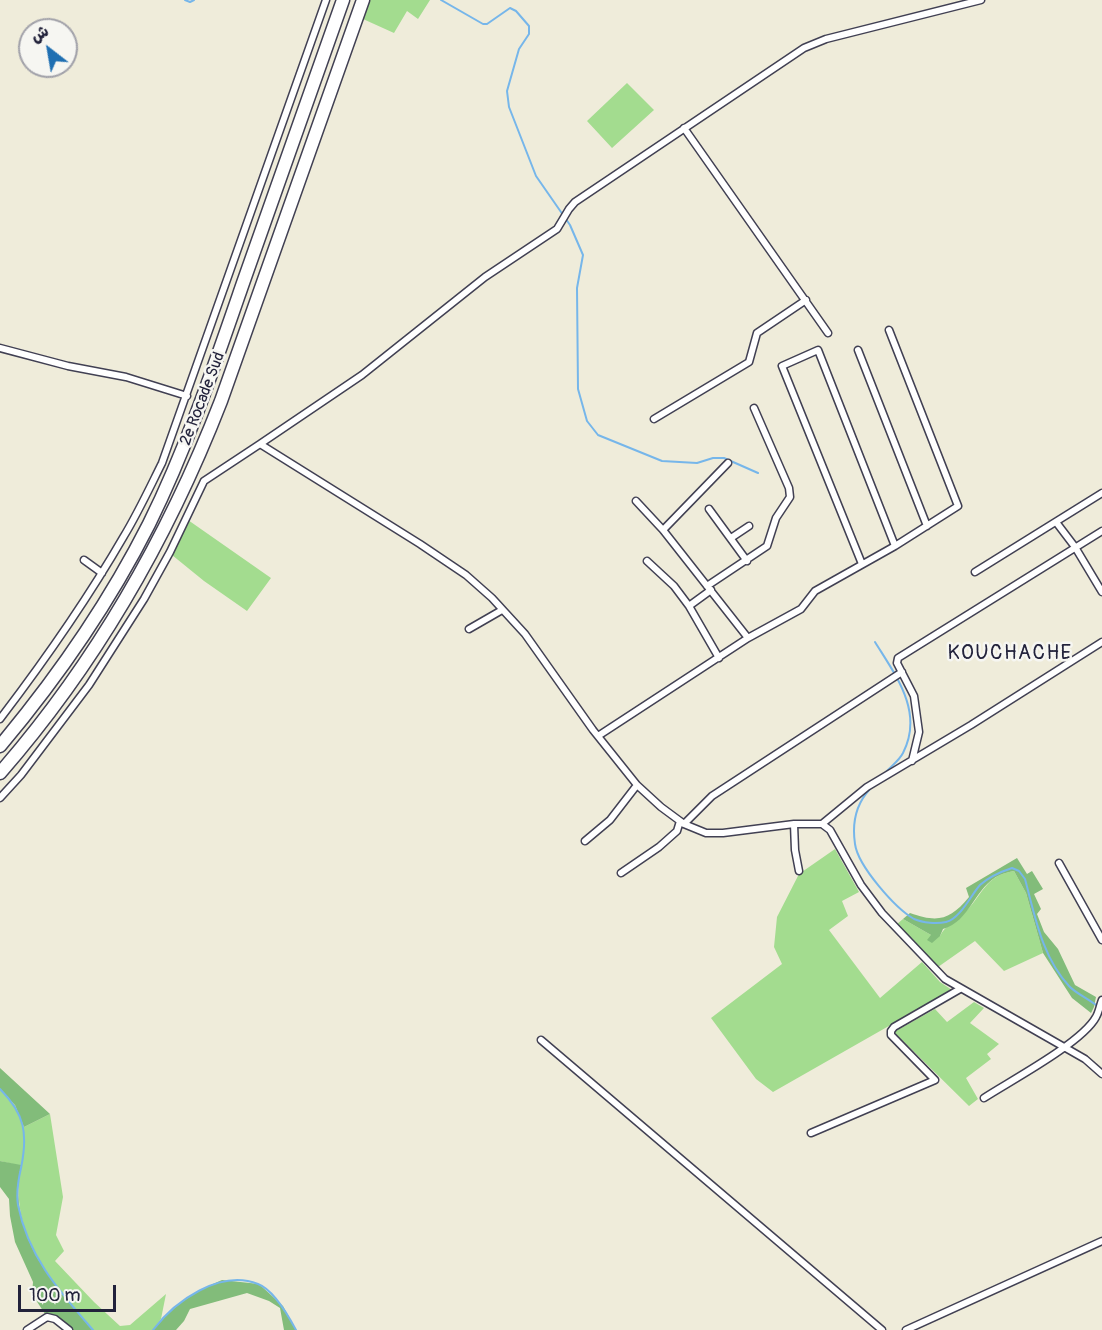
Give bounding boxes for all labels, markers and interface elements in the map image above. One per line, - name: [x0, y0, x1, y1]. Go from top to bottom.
- north arrow: [18, 18, 78, 78]
- text: ش: [27, 21, 52, 47]
- street label: 2e Rocade Sud: [176, 350, 230, 448]
- district label: KOUCHACHE: [948, 642, 1072, 666]
- scale bar: [21, 1273, 118, 1311]
- text: 100 m: [29, 1284, 81, 1307]

